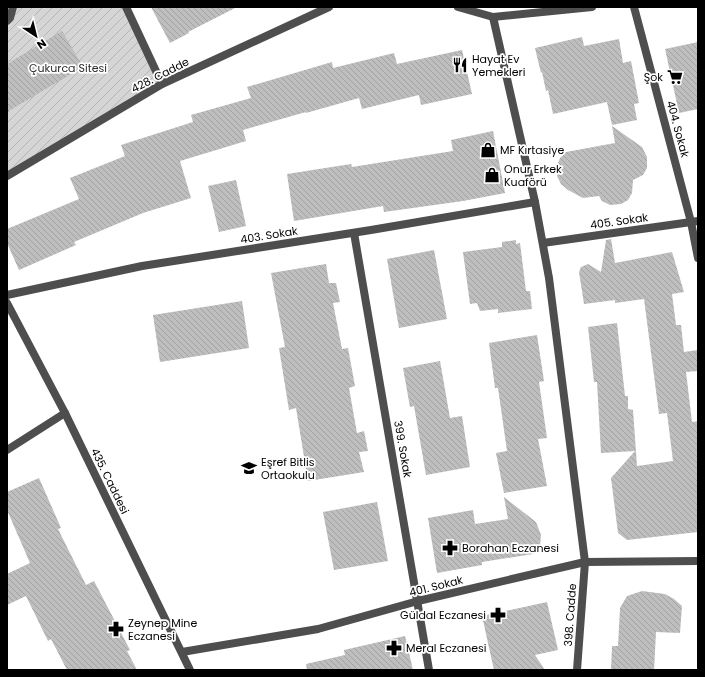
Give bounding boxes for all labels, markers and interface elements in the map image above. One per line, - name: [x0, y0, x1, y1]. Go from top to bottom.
- north arrow: [16, 16, 56, 56]
- text: N: [34, 35, 50, 53]
- place label: Hayat Ev Yemekleri: [472, 51, 526, 80]
- street label: 428. Cadde: [128, 53, 192, 96]
- restaurant icon: Hayat Ev Yemekleri: [451, 56, 469, 74]
- park label: Çukurca Sitesi: [29, 60, 107, 76]
- supermarket icon: Şok: [666, 68, 684, 86]
- place label: Şok: [644, 69, 663, 85]
- street label: 404. Sokak: [663, 99, 693, 160]
- shop icon: MF Kırtasiye: [479, 141, 497, 159]
- place label: MF Kırtasiye: [500, 142, 564, 158]
- place label: Onur Erkek Kuaförü: [504, 161, 562, 190]
- shop icon: Onur Erkek Kuaförü: [483, 166, 501, 184]
- street label: 405. Sokak: [589, 209, 649, 233]
- street label: 403. Sokak: [239, 223, 299, 247]
- street label: 399. Sokak: [390, 419, 416, 479]
- street label: 435. Caddesi: [87, 445, 133, 517]
- place label: Eşref Bitlis Ortaokulu: [261, 454, 315, 483]
- school or university icon: Eşref Bitlis Ortaokulu: [240, 459, 258, 477]
- pharmacy icon: Borahan Eczanesi: [441, 539, 459, 557]
- place label: Borahan Eczanesi: [462, 540, 559, 556]
- street label: 401. Sokak: [407, 572, 465, 600]
- street label: 398. Cadde: [560, 583, 580, 647]
- pharmacy icon: Güldal Eczanesi: [489, 606, 507, 624]
- place label: Güldal Eczanesi: [400, 607, 486, 623]
- place label: Zeynep Mine Eczanesi: [128, 615, 197, 644]
- pharmacy icon: Zeynep Mine Eczanesi: [107, 620, 125, 638]
- pharmacy icon: Meral Eczanesi: [385, 639, 403, 657]
- place label: Meral Eczanesi: [406, 640, 487, 656]

